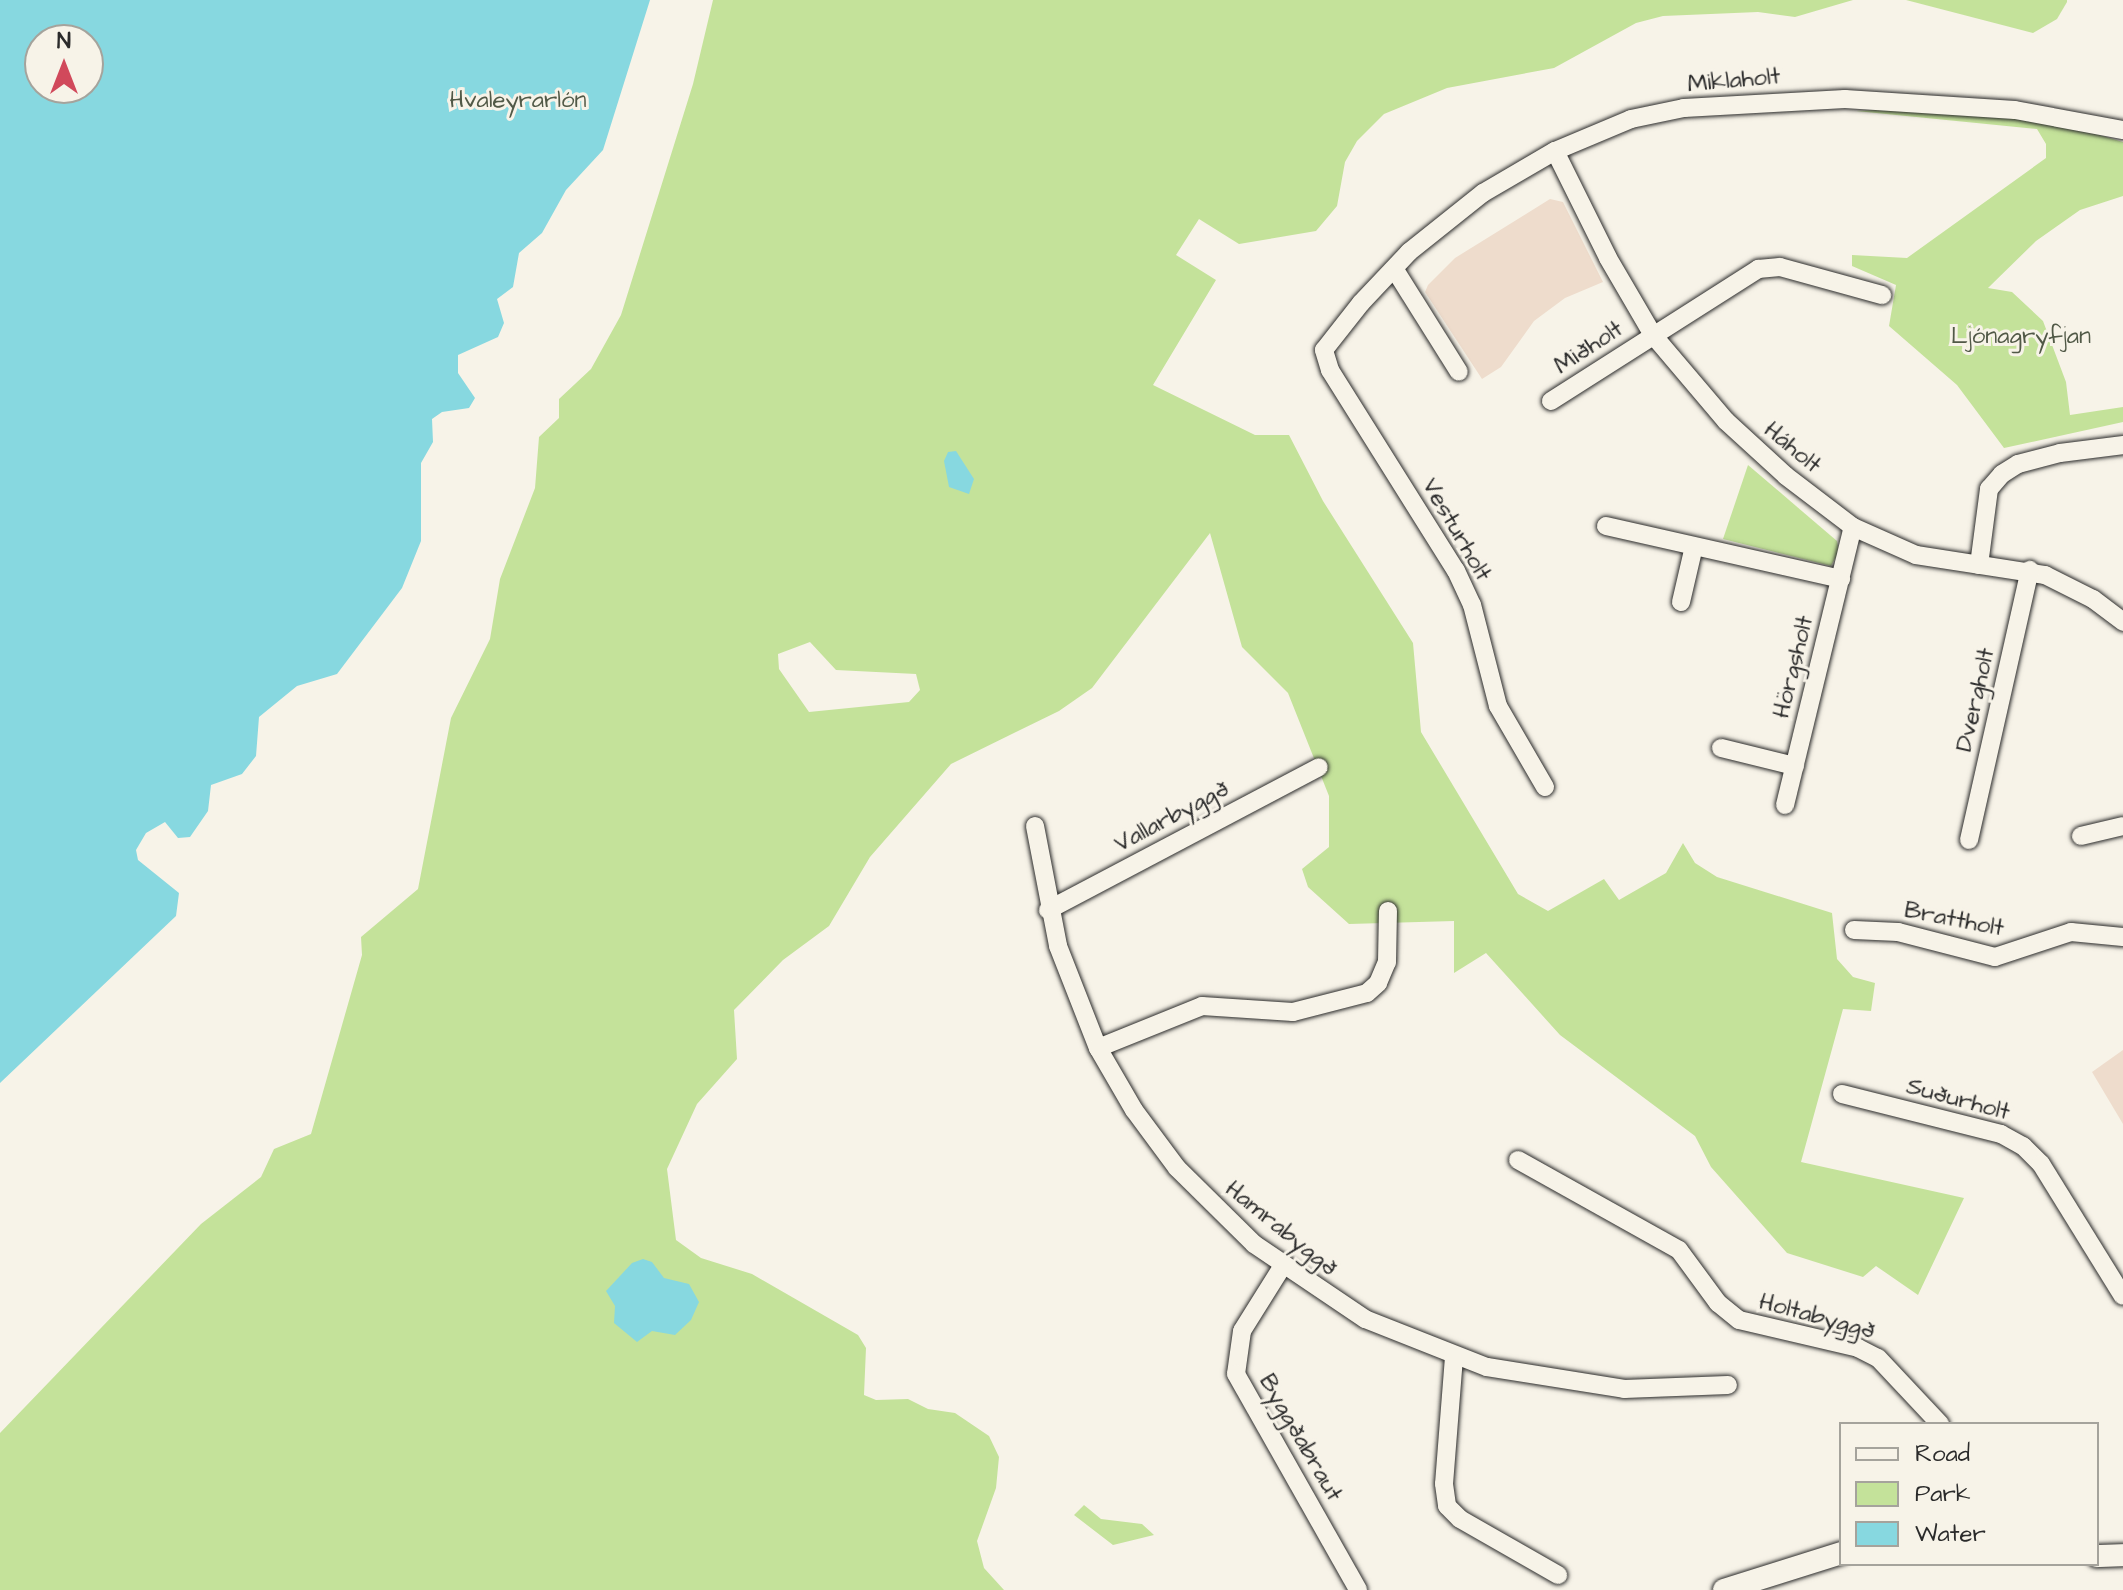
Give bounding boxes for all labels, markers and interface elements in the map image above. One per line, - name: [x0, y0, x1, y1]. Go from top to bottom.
- north arrow: [24, 24, 104, 104]
- text: N: [57, 26, 71, 57]
- street label: Miklaholt: [1686, 63, 1782, 99]
- park label: Hvaleyrarlón: [449, 87, 587, 115]
- street label: Miðholt: [1549, 315, 1629, 381]
- park label: Ljónagryfjan: [1951, 323, 2091, 351]
- street label: Háholt: [1758, 416, 1826, 480]
- street label: Vesturholt: [1415, 473, 1497, 587]
- street label: Hörgsholt: [1767, 613, 1821, 721]
- street label: Dvergholt: [1950, 645, 2002, 755]
- street label: Vallarbyggð: [1110, 775, 1234, 859]
- street label: Brattholt: [1902, 896, 2006, 944]
- street label: Suðurholt: [1903, 1072, 2013, 1128]
- street label: Hamrabyggð: [1219, 1175, 1343, 1283]
- street label: Holtabyggð: [1756, 1288, 1878, 1346]
- street label: Byggðabraut: [1252, 1369, 1348, 1507]
- legend: [1839, 1422, 2099, 1566]
- text: Road: [1915, 1437, 1970, 1471]
- text: Park: [1915, 1477, 1971, 1511]
- text: Water: [1915, 1517, 1986, 1551]

